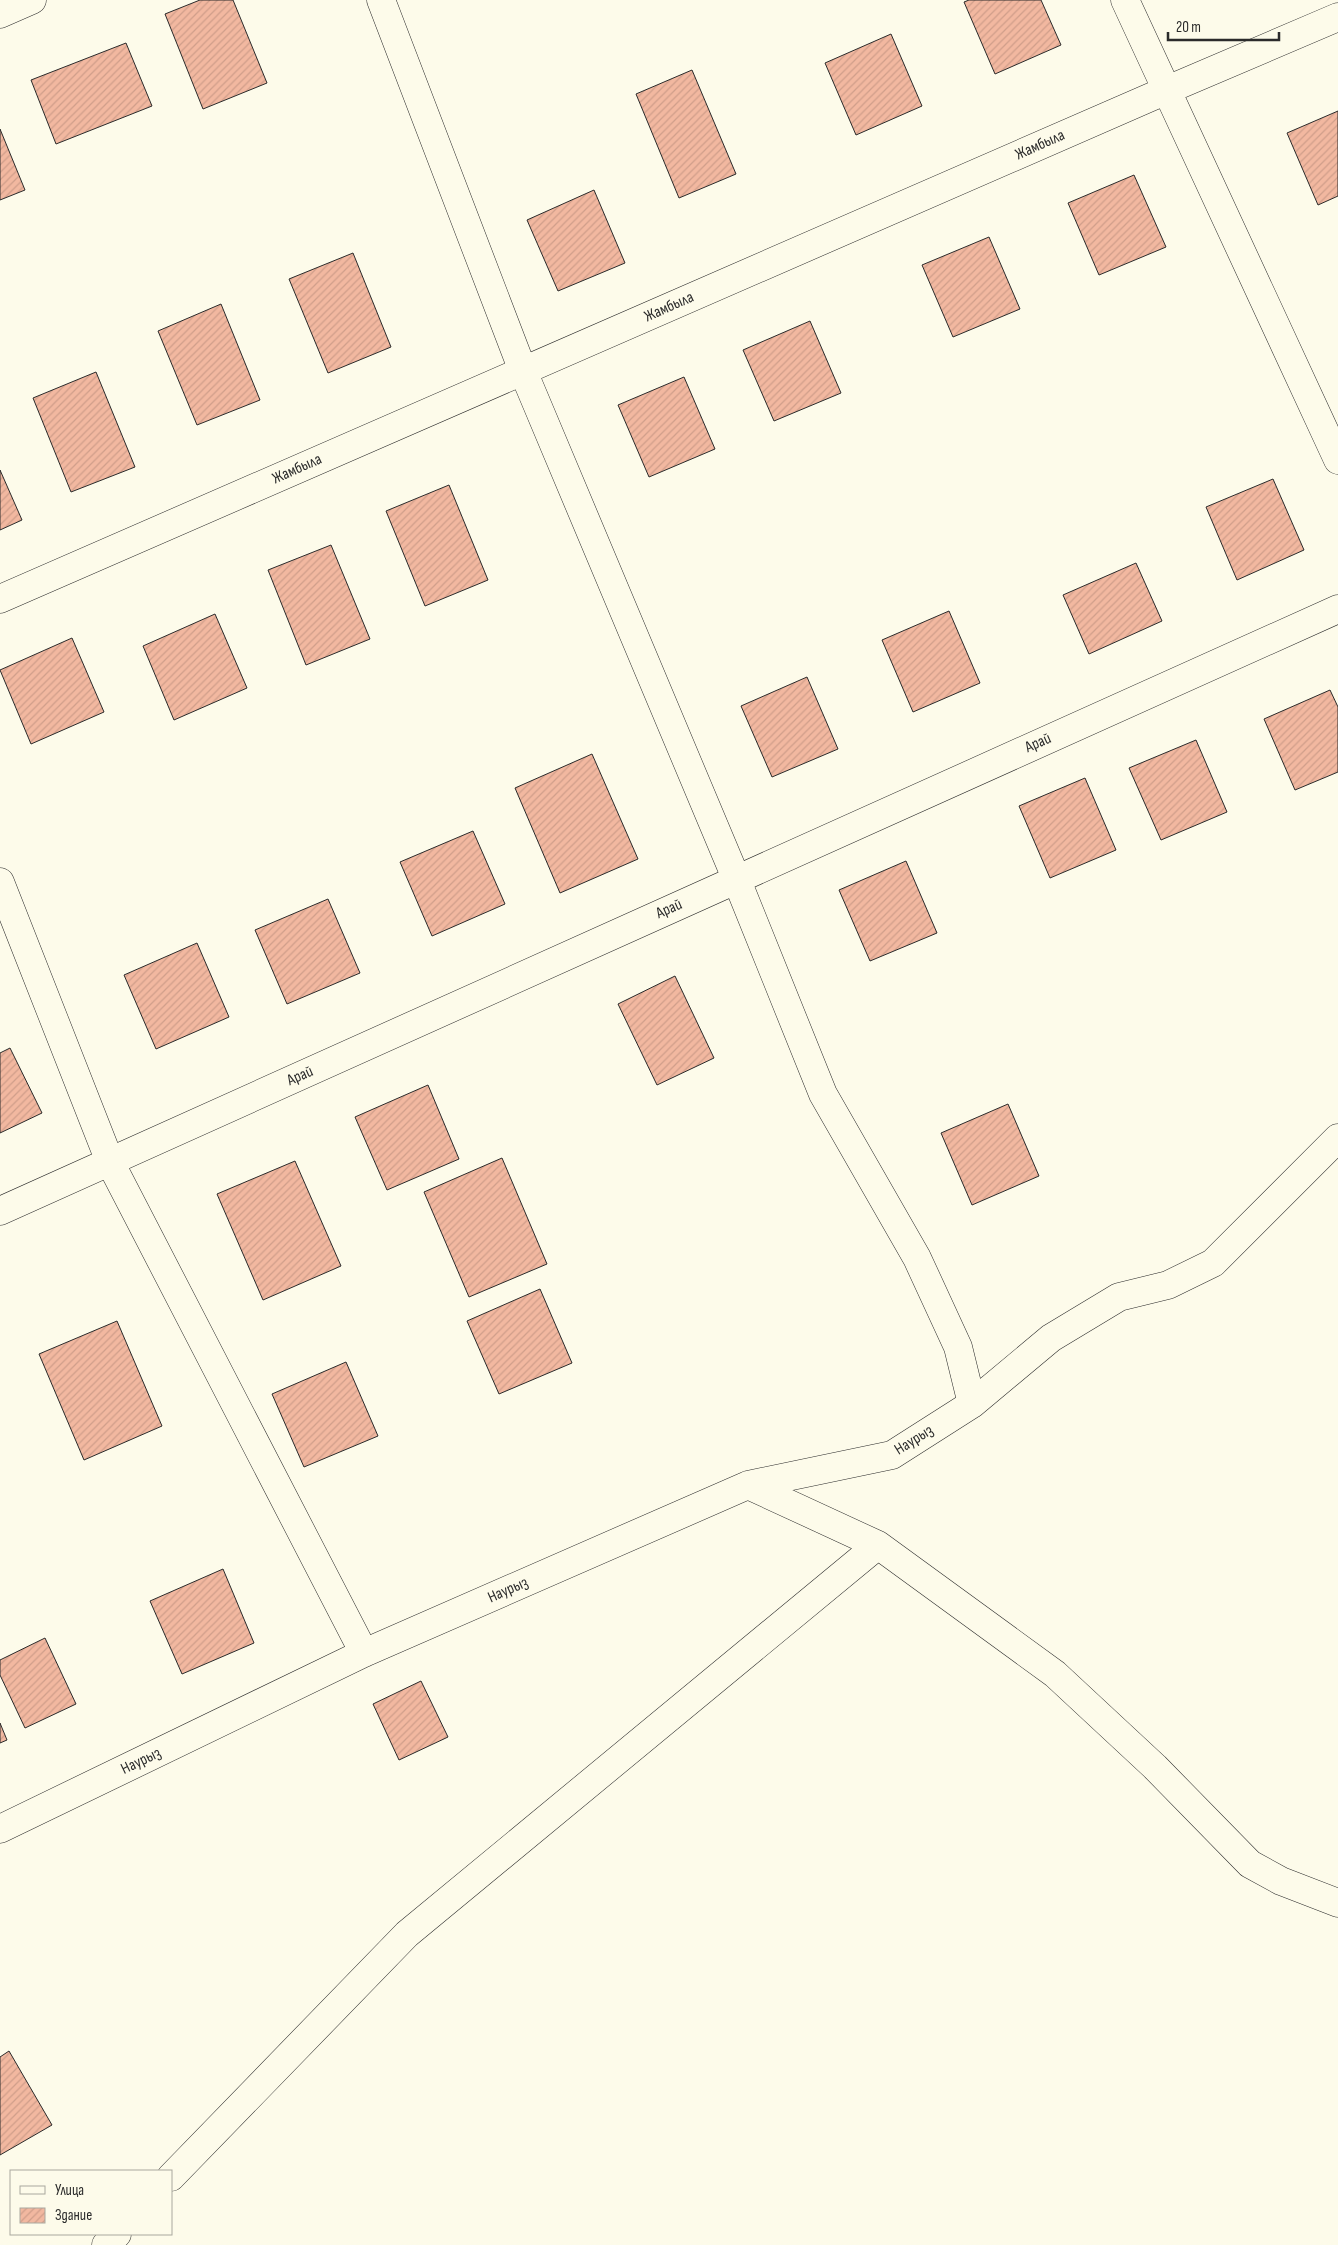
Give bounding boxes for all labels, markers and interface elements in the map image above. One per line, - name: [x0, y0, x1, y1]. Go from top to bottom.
- scale bar: [1168, 10, 1279, 42]
- text: 20 m: [1176, 18, 1201, 37]
- street label: Жамбыла: [1012, 126, 1068, 164]
- street label: Жамбыла: [641, 288, 697, 326]
- street label: Жамбыла: [269, 450, 325, 488]
- street label: Арай: [1021, 729, 1054, 757]
- street label: Арай: [652, 895, 685, 923]
- street label: Арай: [283, 1062, 316, 1090]
- street label: Наурыз: [891, 1421, 937, 1459]
- street label: Наурыз: [485, 1573, 531, 1607]
- street label: Наурыз: [118, 1743, 164, 1779]
- legend: [10, 2170, 172, 2235]
- text: Улица: [55, 2181, 84, 2200]
- text: Здание: [55, 2206, 92, 2225]

